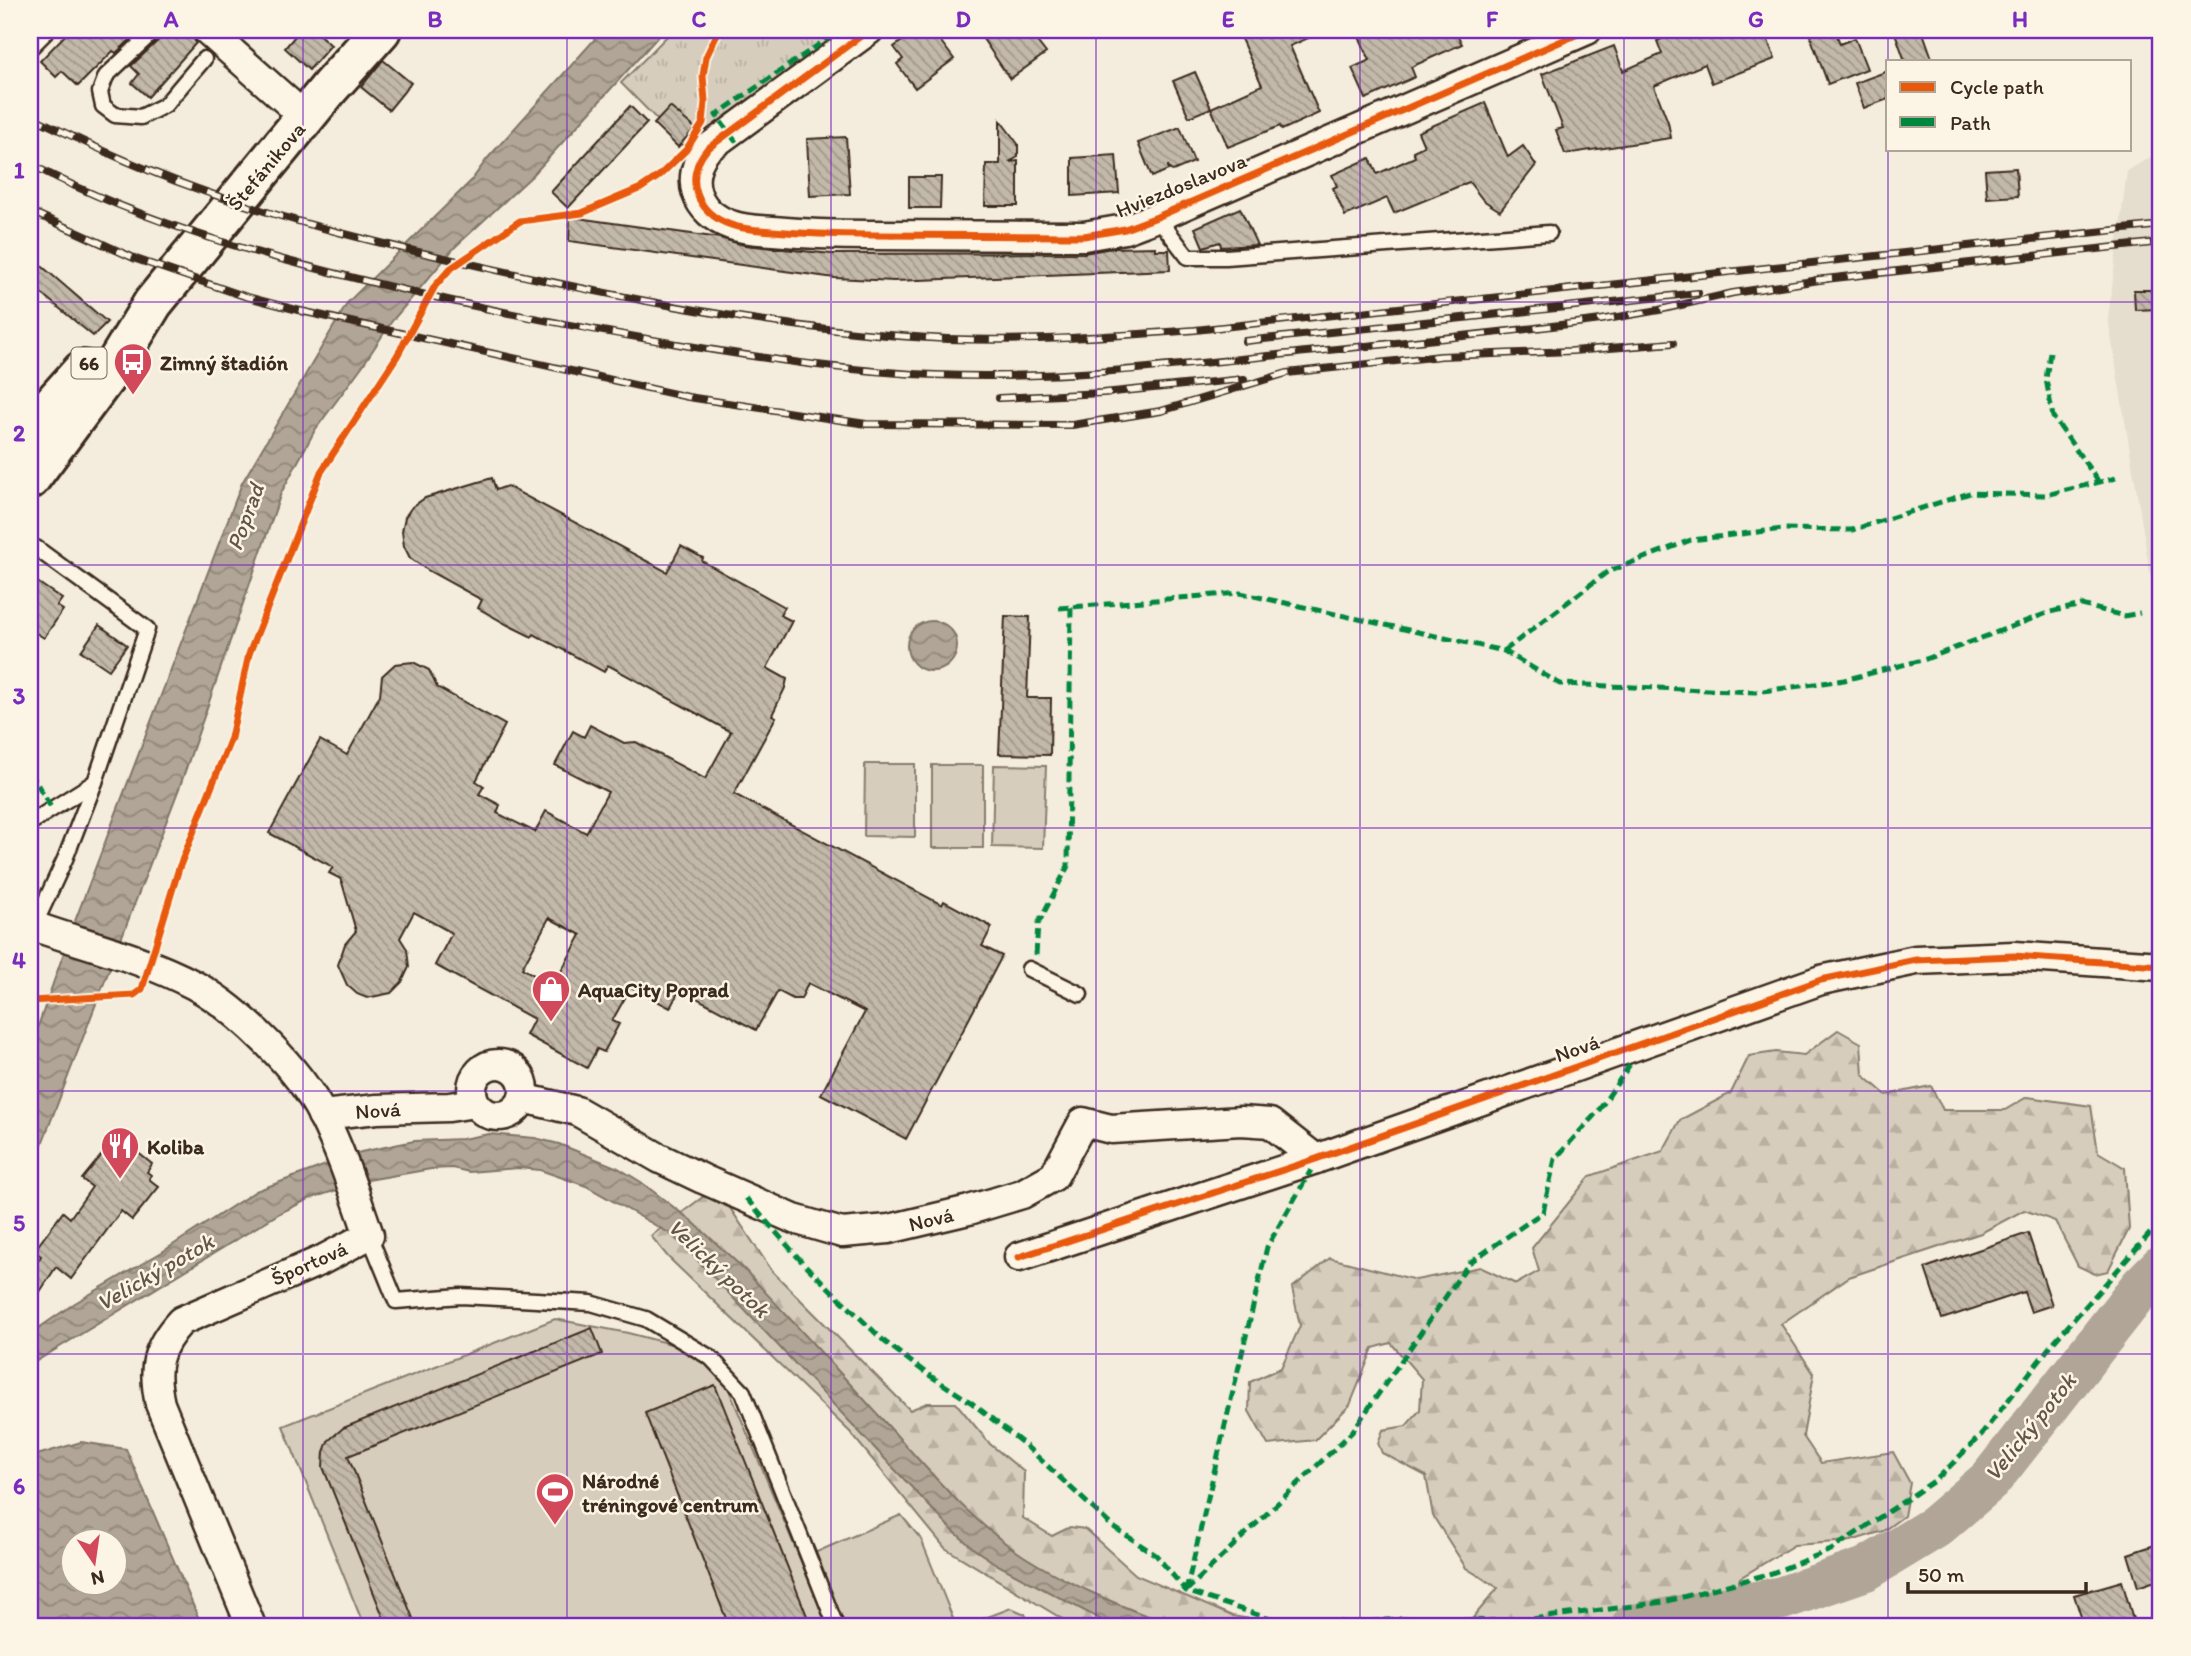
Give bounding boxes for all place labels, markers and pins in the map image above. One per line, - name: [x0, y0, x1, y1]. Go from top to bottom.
- bus stop icon: Zimný štadión: [112, 341, 154, 396]
- place label: Zimný štadión: [160, 350, 289, 376]
- shop icon: AquaCity Poprad: [530, 968, 572, 1023]
- place label: AquaCity Poprad: [577, 977, 730, 1003]
- restaurant icon: Koliba: [99, 1125, 141, 1180]
- place label: Koliba: [147, 1134, 205, 1159]
- place label: Národné tréningové centrum: [582, 1468, 760, 1518]
- sports icon: Národné tréningové centrum: [534, 1471, 576, 1526]

